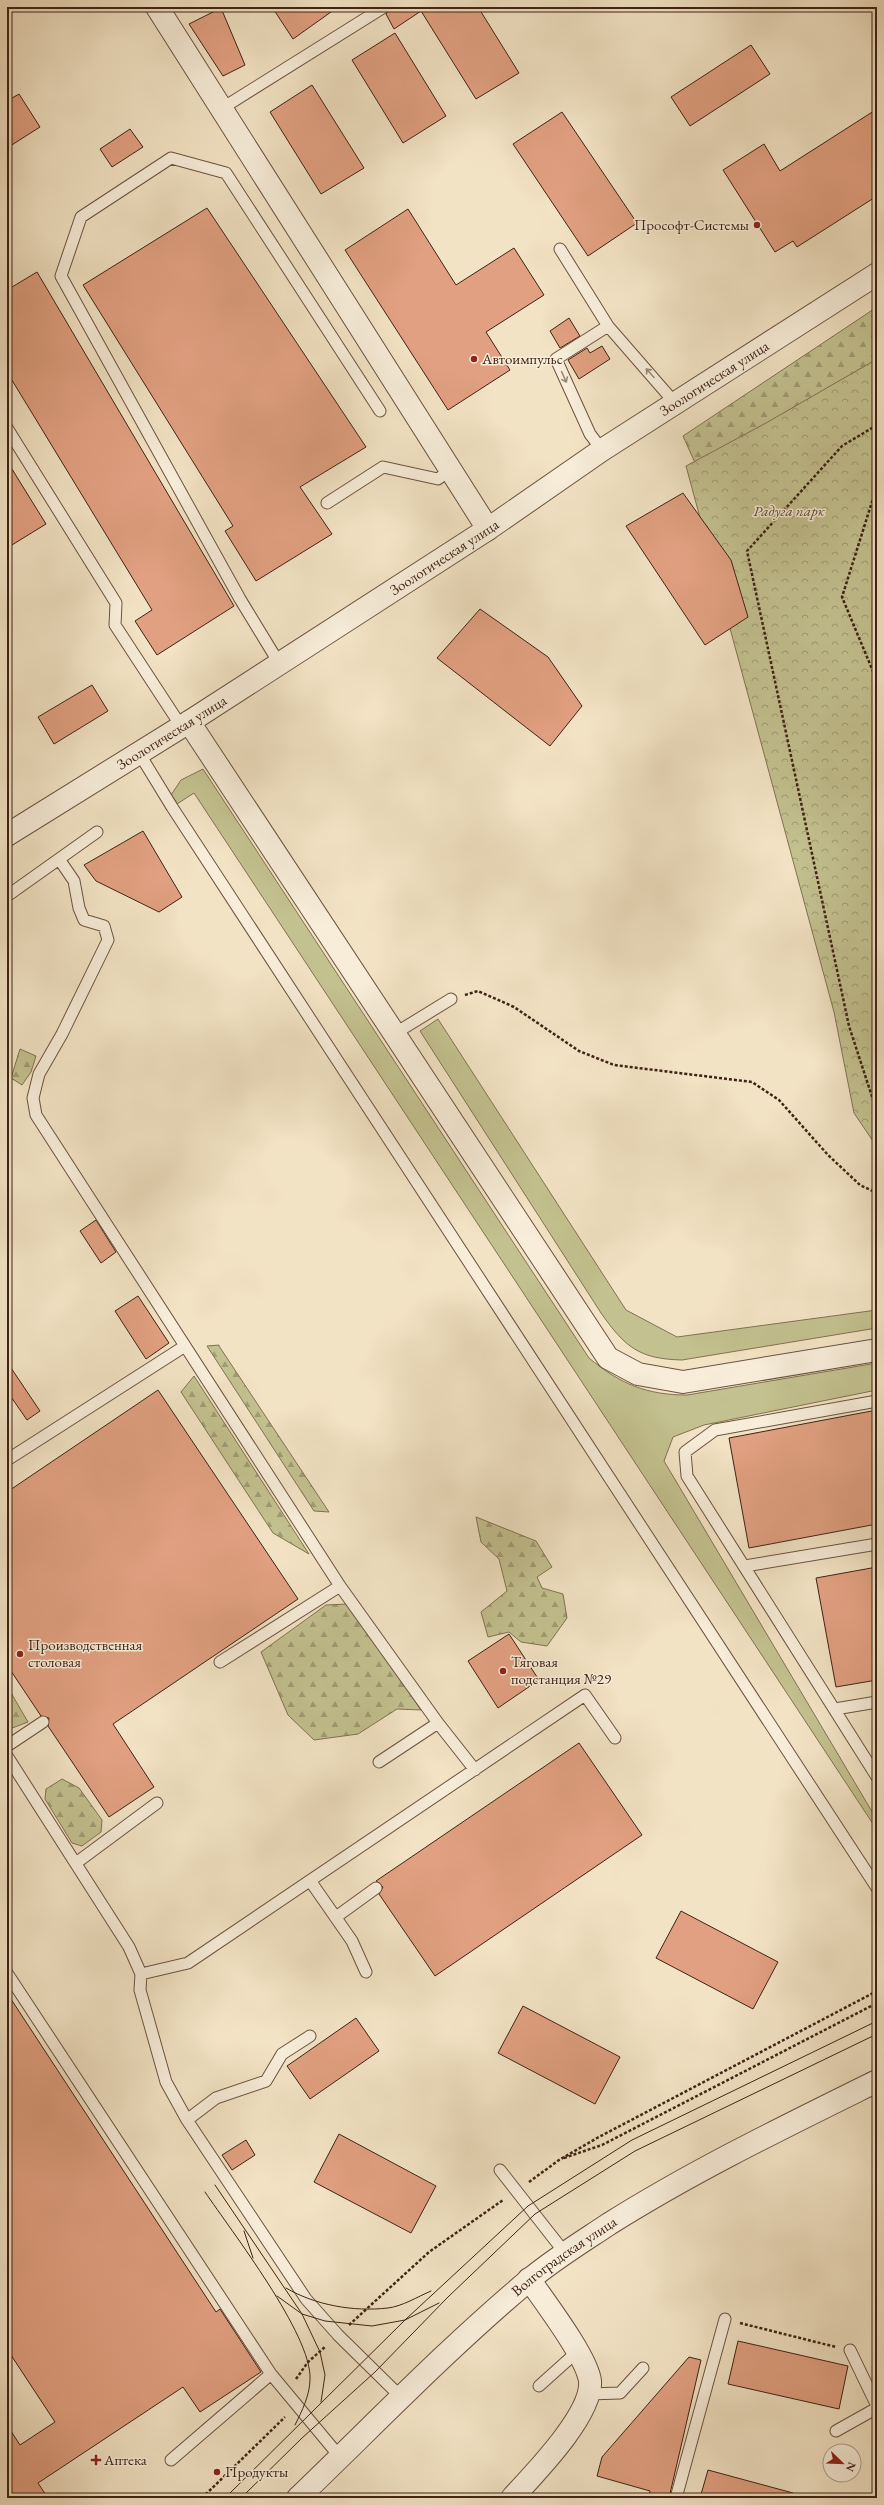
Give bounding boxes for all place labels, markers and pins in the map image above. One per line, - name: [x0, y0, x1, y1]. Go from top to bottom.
- place label: Прософт-Системы: [634, 215, 749, 234]
- marker: Прософт-Системы: [752, 220, 762, 230]
- place label: Автоимпульс: [481, 349, 563, 368]
- marker: Автоимпульс: [469, 354, 479, 364]
- place label: Производственная столовая: [28, 1635, 143, 1671]
- marker: Производственная столовая: [15, 1649, 25, 1659]
- place label: Тяговая подстанция №29: [511, 1652, 611, 1688]
- marker: Тяговая подстанция №29: [498, 1666, 508, 1676]
- place label: Аптека: [103, 2450, 147, 2469]
- marker: Аптека: [91, 2455, 101, 2465]
- place label: Продукты: [225, 2462, 288, 2481]
- marker: Продукты: [212, 2467, 222, 2477]

